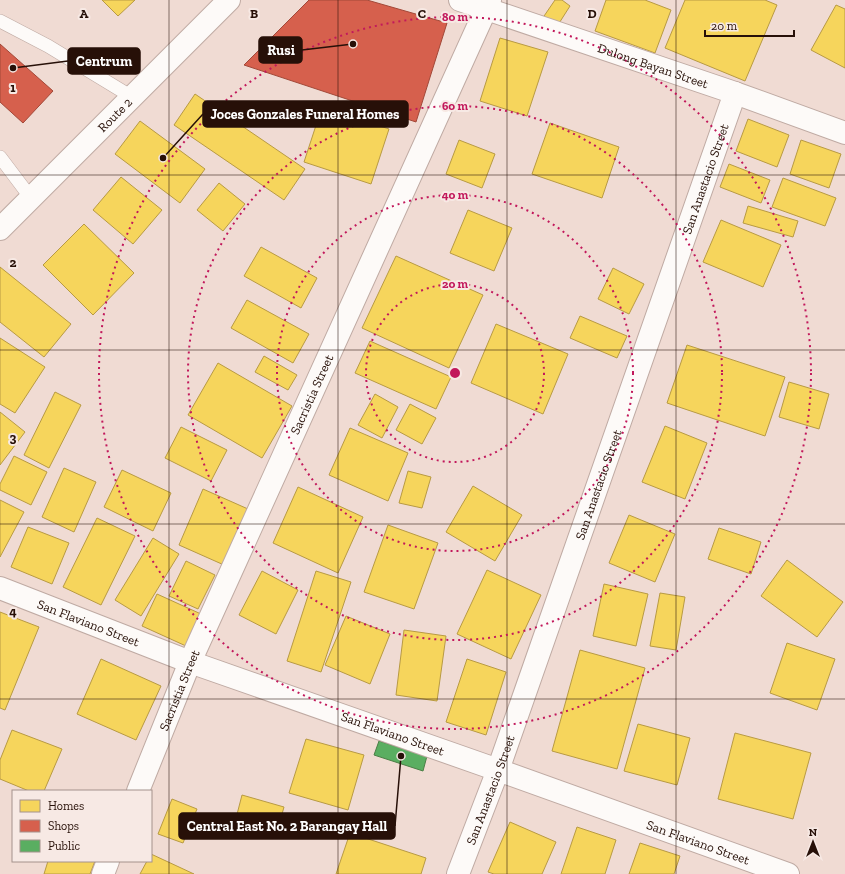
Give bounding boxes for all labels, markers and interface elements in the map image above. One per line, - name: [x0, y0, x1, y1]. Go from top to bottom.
- text: A: [80, 6, 89, 21]
- text: B: [250, 6, 258, 21]
- text: C: [418, 6, 426, 21]
- text: D: [587, 6, 597, 21]
- text: 80 m: [442, 10, 469, 24]
- scale bar: [705, 12, 794, 38]
- text: 20 m: [711, 19, 738, 33]
- callout: Rusi: [259, 37, 302, 63]
- street label: Dulong Bayan Street: [596, 40, 711, 91]
- text: Rusi: [267, 42, 295, 59]
- callout: Centrum: [68, 48, 140, 74]
- text: Centrum: [76, 53, 133, 70]
- text: 1: [10, 80, 16, 95]
- street label: Route 2: [94, 94, 135, 135]
- text: 60 m: [442, 99, 469, 113]
- callout: Joces Gonzales Funeral Homes: [203, 101, 408, 127]
- text: Joces Gonzales Funeral Homes: [210, 106, 400, 123]
- street label: San Anastacio Street: [679, 121, 731, 236]
- text: 40 m: [442, 188, 469, 202]
- text: 2: [10, 255, 17, 270]
- text: 20 m: [442, 277, 469, 291]
- street label: Sacristia Street: [287, 352, 336, 437]
- centre of rings: [448, 366, 462, 380]
- street label: San Anastacio Street: [572, 427, 624, 542]
- text: 3: [10, 430, 17, 445]
- street label: San Flaviano Street: [35, 596, 142, 649]
- text: 4: [9, 604, 17, 619]
- street label: Sacristia Street: [156, 647, 202, 733]
- street label: San Flaviano Street: [339, 708, 447, 758]
- street label: San Anastacio Street: [463, 733, 517, 847]
- legend: [12, 790, 152, 862]
- text: Homes: [48, 799, 84, 813]
- callout: Central East No. 2 Barangay Hall: [179, 813, 395, 839]
- street label: San Flaviano Street: [645, 816, 752, 867]
- text: Central East No. 2 Barangay Hall: [187, 818, 387, 835]
- text: Shops: [48, 819, 79, 833]
- north arrow: [793, 822, 833, 862]
- text: N: [809, 826, 818, 839]
- text: Public: [48, 839, 81, 853]

